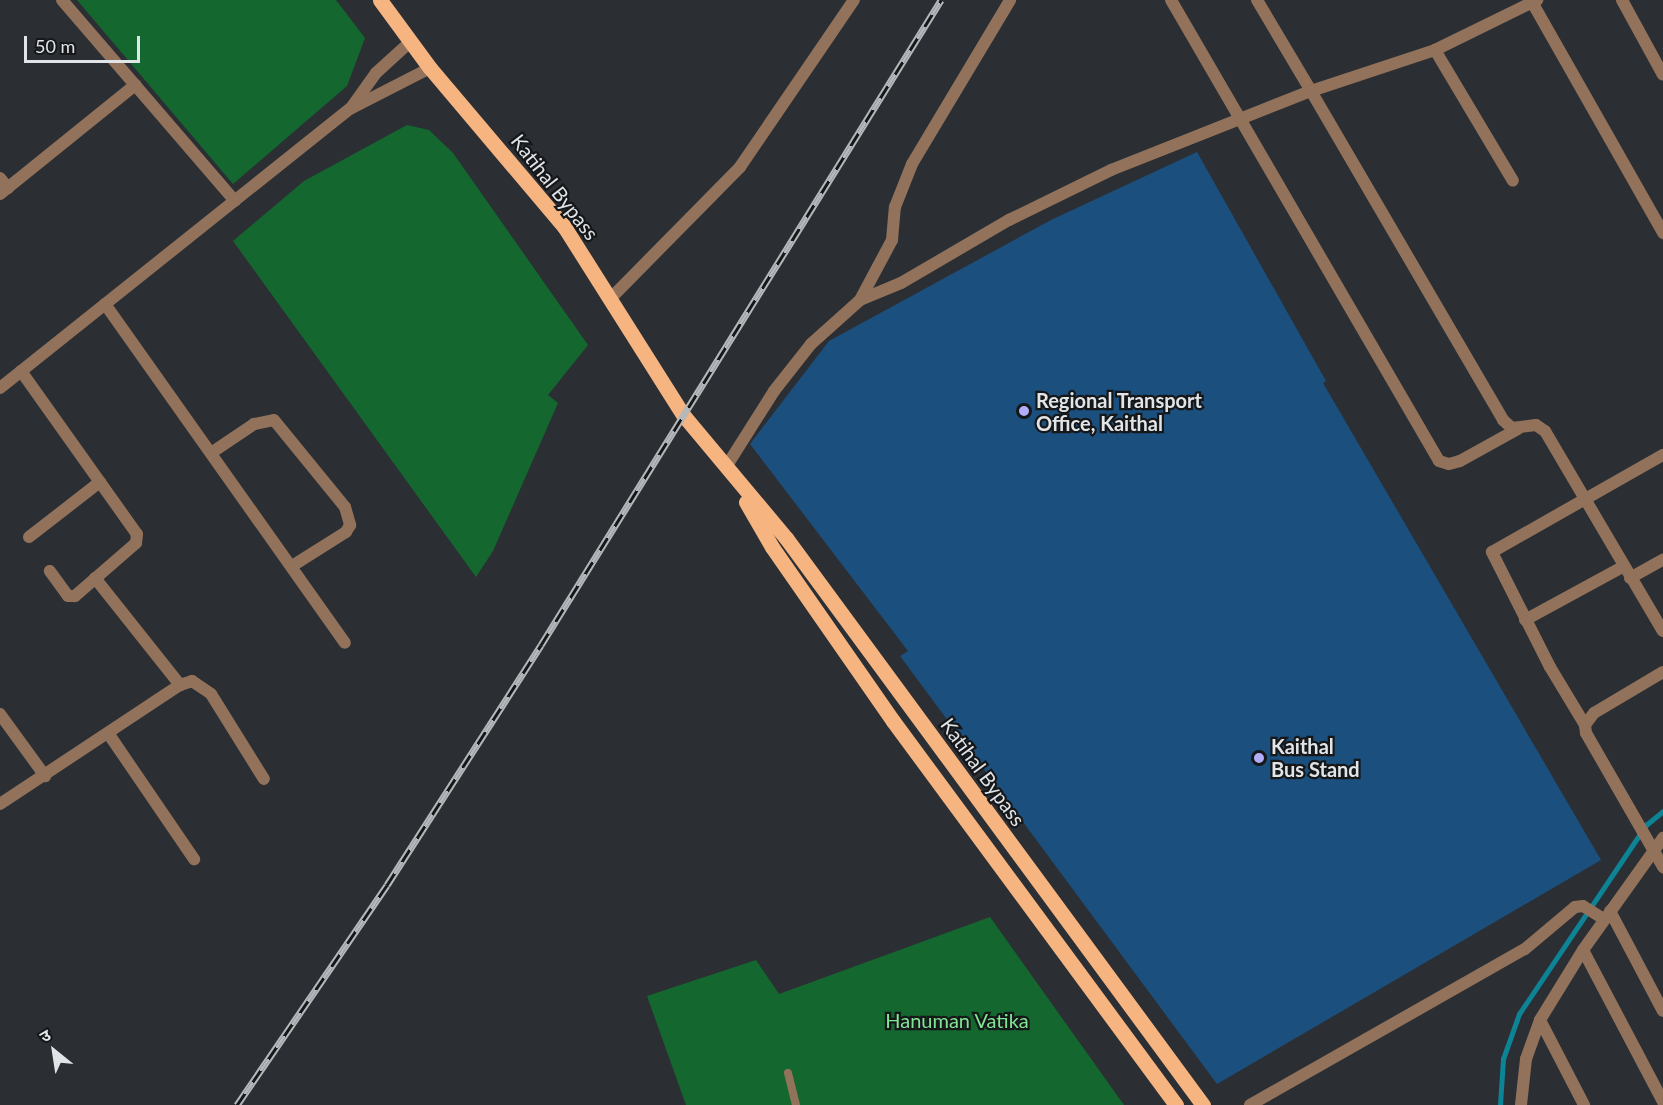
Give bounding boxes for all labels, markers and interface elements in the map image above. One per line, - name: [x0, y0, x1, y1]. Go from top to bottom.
- scale bar: [27, 24, 142, 62]
- text: 50 m: [35, 35, 75, 57]
- street label: Katihal Bypass: [506, 129, 604, 245]
- place label: Regional Transport Office, Kaithal: [1036, 388, 1203, 435]
- marker: Regional Transport Office, Kaithal: [1017, 404, 1031, 418]
- street label: Katihal Bypass: [936, 713, 1030, 831]
- place label: Kaithal Bus Stand: [1271, 734, 1360, 781]
- marker: Kaithal Bus Stand: [1252, 751, 1266, 765]
- park label: Hanuman Vatika: [885, 1008, 1029, 1032]
- north arrow: [24, 1021, 84, 1081]
- text: उ: [36, 1024, 54, 1046]

